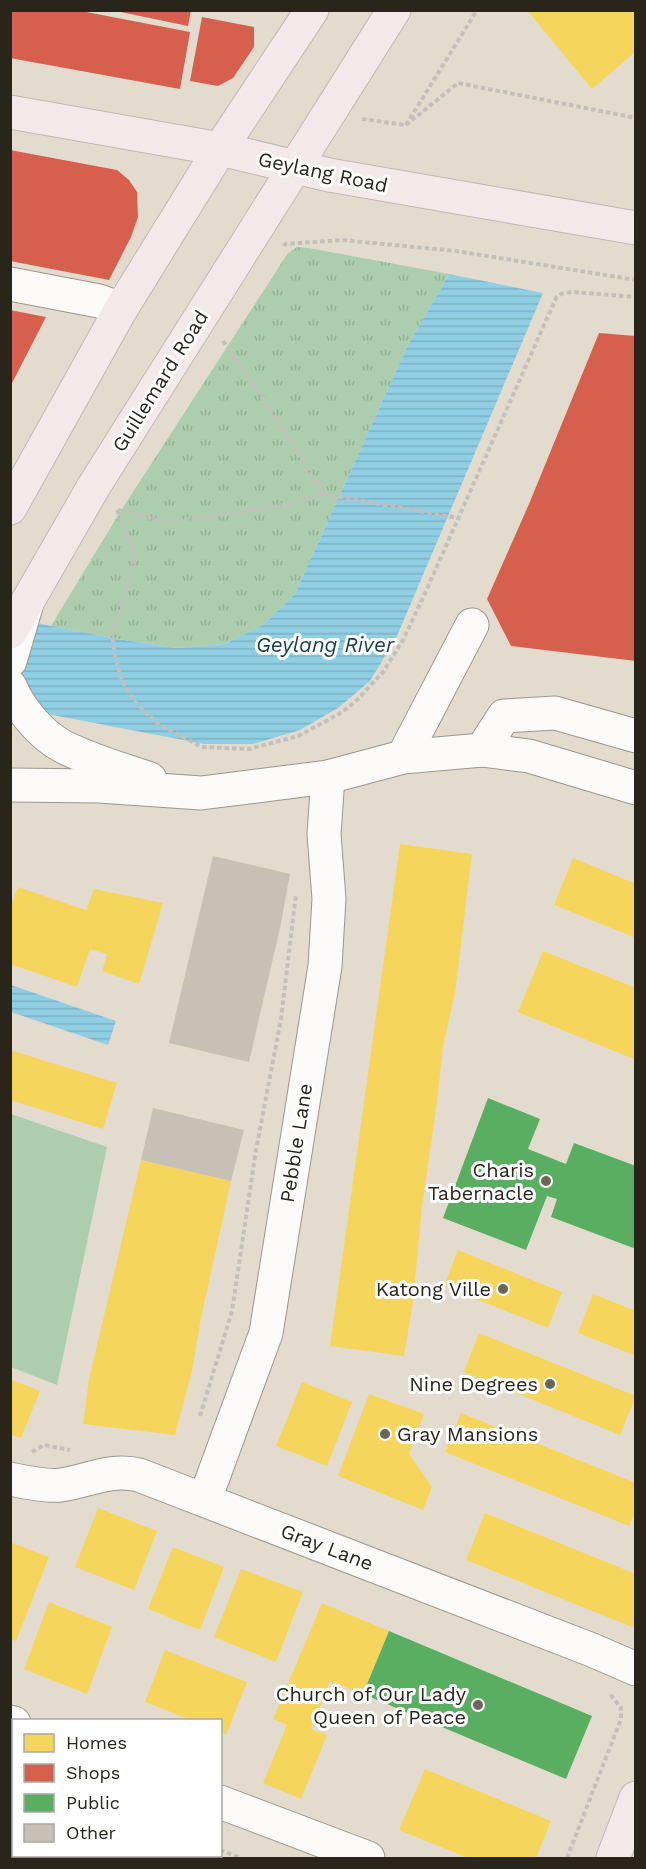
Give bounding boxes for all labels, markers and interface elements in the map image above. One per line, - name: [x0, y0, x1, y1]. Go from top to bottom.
- street label: Geylang Road: [256, 147, 390, 197]
- street label: Guillemard Road: [107, 306, 213, 456]
- water label: Geylang River: [256, 632, 395, 657]
- street label: Pebble Lane: [275, 1082, 317, 1204]
- place label: Charis Tabernacle: [428, 1158, 534, 1205]
- marker: Charis Tabernacle: [539, 1174, 553, 1188]
- place label: Katong Ville: [376, 1277, 491, 1301]
- marker: Katong Ville: [496, 1282, 510, 1296]
- place label: Nine Degrees: [409, 1372, 538, 1396]
- marker: Nine Degrees: [543, 1377, 557, 1391]
- place label: Gray Mansions: [397, 1422, 538, 1446]
- marker: Gray Mansions: [378, 1427, 392, 1441]
- street label: Gray Lane: [277, 1518, 377, 1576]
- place label: Church of Our Lady Queen of Peace: [276, 1682, 467, 1729]
- marker: Church of Our Lady Queen of Peace: [471, 1698, 485, 1712]
- legend: [12, 1719, 222, 1857]
- text: Homes: [66, 1732, 127, 1753]
- text: Shops: [66, 1762, 120, 1783]
- text: Public: [66, 1792, 120, 1813]
- text: Other: [66, 1822, 116, 1843]

